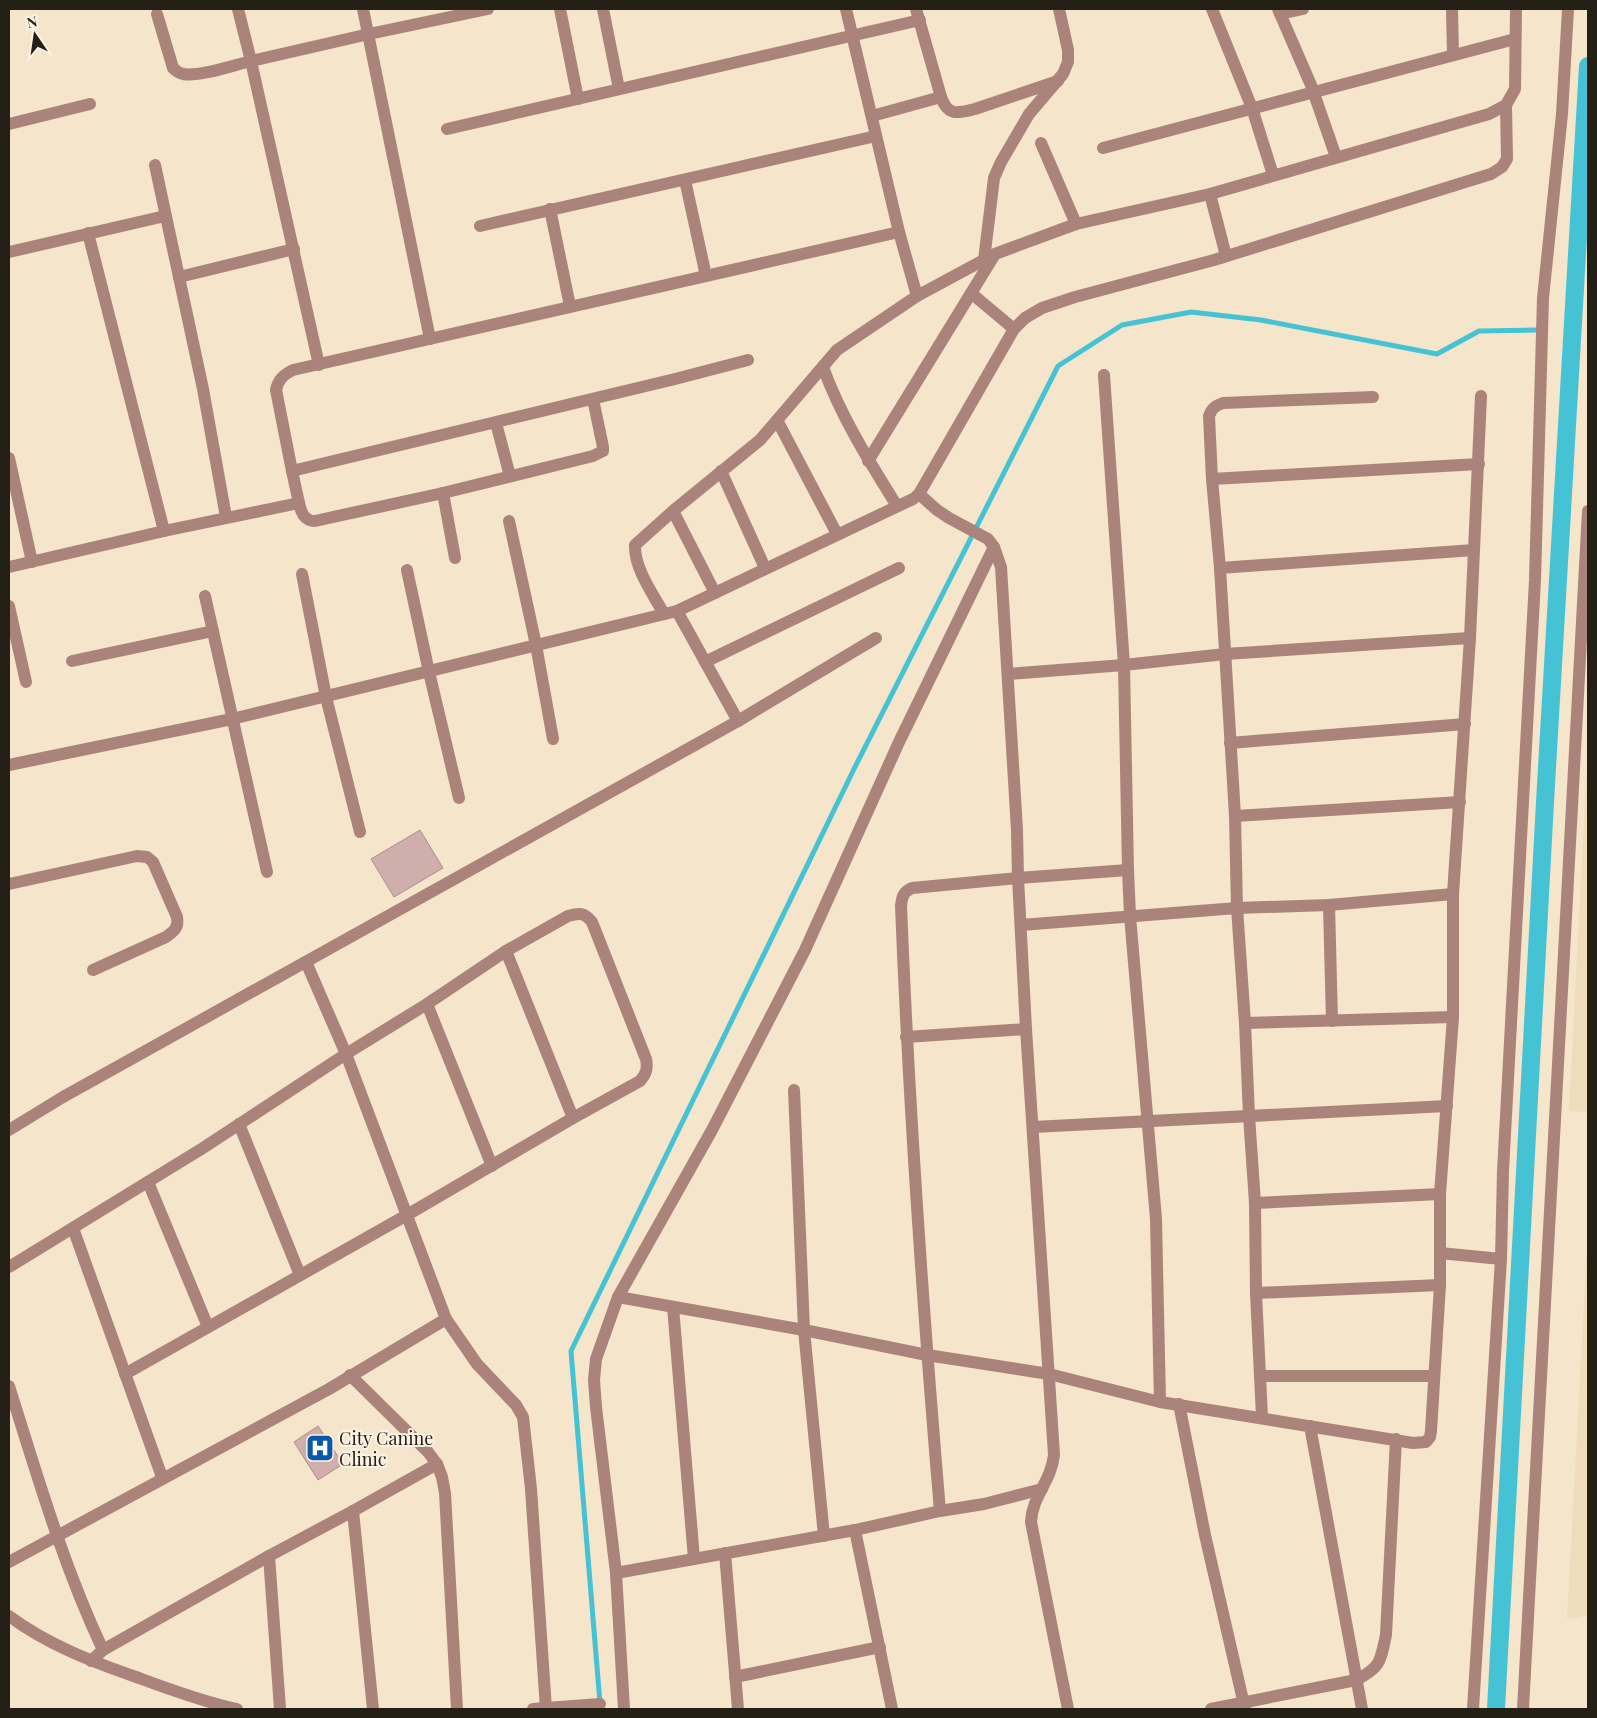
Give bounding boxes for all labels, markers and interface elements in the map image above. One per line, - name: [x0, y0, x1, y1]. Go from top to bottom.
- north arrow: [10, 10, 60, 60]
- text: N: [25, 11, 39, 32]
- place label: City Canine Clinic: [339, 1426, 433, 1471]
- hospital icon: City Canine Clinic: [305, 1433, 335, 1463]

